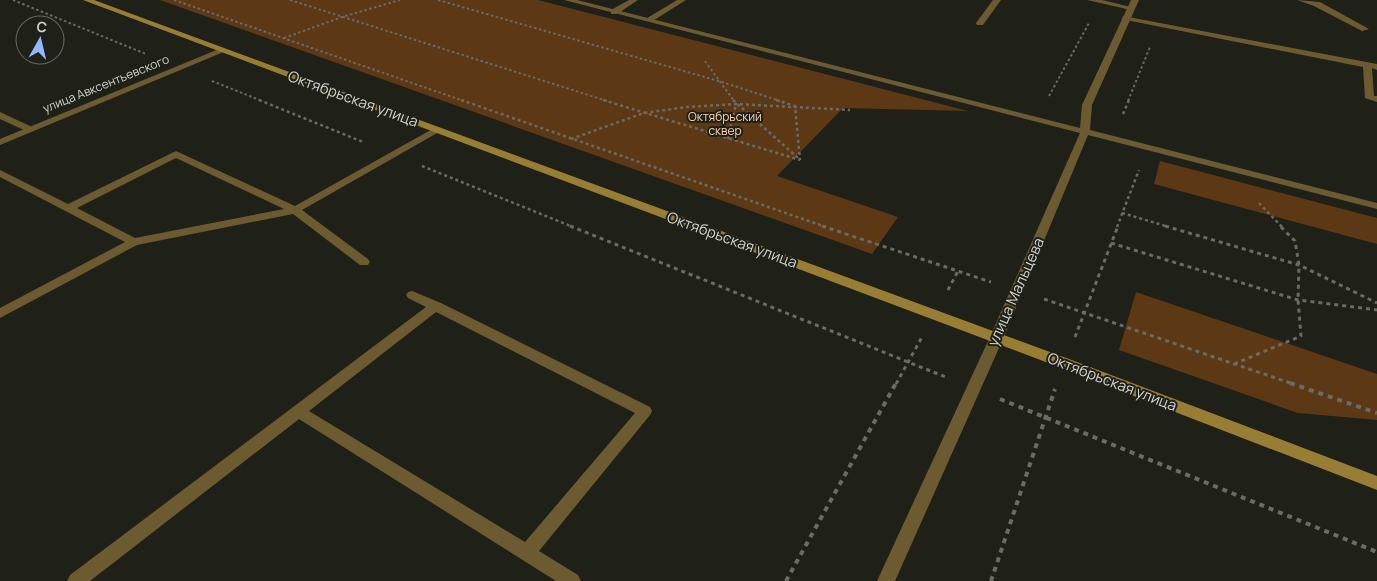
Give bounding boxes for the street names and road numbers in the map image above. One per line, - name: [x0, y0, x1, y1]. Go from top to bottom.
- street label: улица Авксентьевского: [40, 50, 172, 117]
- street label: Октябрьская улица: [285, 65, 421, 132]
- street label: Октябрьская улица: [664, 206, 800, 273]
- street label: улица Мальцева: [982, 234, 1049, 350]
- street label: Октябрьская улица: [1044, 347, 1180, 416]

